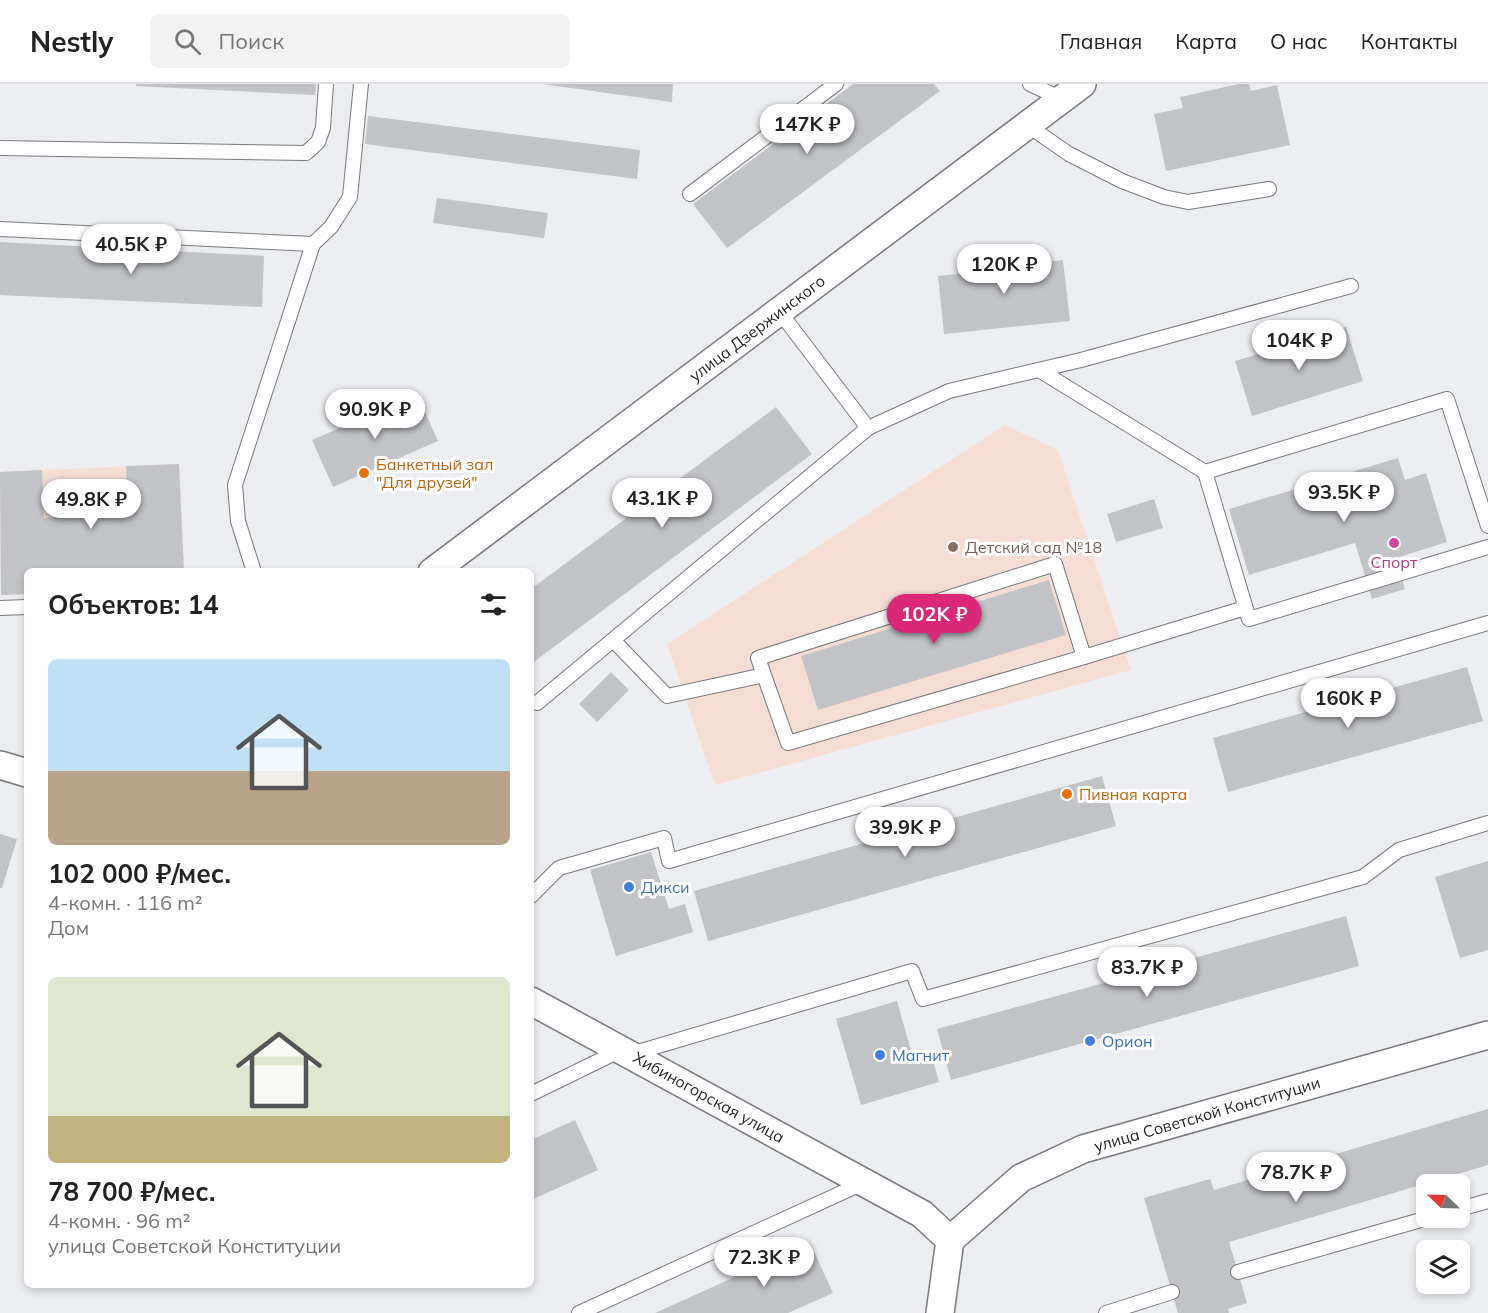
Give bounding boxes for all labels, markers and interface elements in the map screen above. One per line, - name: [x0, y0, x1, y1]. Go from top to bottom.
- search box: [150, 14, 570, 68]
- text: Nestly: [30, 24, 114, 59]
- icon: search: [171, 25, 204, 58]
- text: Поиск: [219, 27, 284, 55]
- text: Главная: [1060, 28, 1142, 54]
- text: Карта: [1175, 28, 1237, 54]
- text: О нас: [1270, 28, 1328, 54]
- text: Контакты: [1361, 28, 1458, 54]
- pin: 147K ₽: [758, 104, 856, 155]
- text: 147K ₽: [774, 111, 840, 136]
- pin: 40.5K ₽: [76, 224, 186, 275]
- text: 40.5K ₽: [95, 231, 167, 256]
- pin: 120K ₽: [955, 244, 1053, 295]
- text: 120K ₽: [971, 251, 1037, 276]
- street label: улица Дзержинского: [685, 270, 829, 386]
- pin: 104K ₽: [1250, 320, 1348, 371]
- text: 104K ₽: [1266, 327, 1332, 352]
- pin: 90.9K ₽: [320, 389, 430, 440]
- text: 90.9K ₽: [339, 396, 411, 421]
- place label: Банкетный зал "Для друзей": [376, 454, 493, 492]
- marker: Банкетный зал "Для друзей": [357, 466, 371, 480]
- pin: 93.5K ₽: [1289, 472, 1399, 523]
- pin: 43.1K ₽: [607, 478, 717, 529]
- pin: 49.8K ₽: [36, 479, 146, 530]
- text: 93.5K ₽: [1308, 479, 1380, 504]
- text: 43.1K ₽: [626, 485, 698, 510]
- text: 49.8K ₽: [55, 486, 127, 511]
- marker: Спорт: [1387, 536, 1401, 550]
- place label: Детский сад №18: [965, 537, 1102, 557]
- marker: Детский сад №18: [946, 540, 960, 554]
- place label: Спорт: [1371, 552, 1418, 572]
- text: Объектов: 14: [48, 588, 219, 621]
- icon: filters: [477, 588, 510, 621]
- pin: 102K ₽: [885, 594, 983, 645]
- text: 102K ₽: [901, 601, 967, 626]
- pin: 160K ₽: [1299, 678, 1397, 729]
- text: 160K ₽: [1315, 685, 1381, 710]
- icon: home: [225, 698, 333, 806]
- place label: Пивная карта: [1079, 784, 1187, 804]
- marker: Пивная карта: [1060, 787, 1074, 801]
- pin: 39.9K ₽: [850, 807, 960, 858]
- text: 39.9K ₽: [869, 814, 941, 839]
- text: 102 000 ₽/мес.: [48, 857, 231, 890]
- place label: Дикси: [641, 877, 690, 897]
- marker: Дикси: [622, 880, 636, 894]
- text: 4-комн. · 116 m²: [48, 890, 202, 915]
- text: Дом: [48, 915, 89, 940]
- pin: 83.7K ₽: [1092, 947, 1202, 998]
- text: 83.7K ₽: [1111, 954, 1183, 979]
- icon: home: [225, 1016, 333, 1124]
- place label: Орион: [1102, 1031, 1153, 1051]
- marker: Орион: [1083, 1034, 1097, 1048]
- place label: Магнит: [892, 1045, 950, 1065]
- street label: Хибиногорская улица: [630, 1047, 788, 1147]
- marker: Магнит: [873, 1048, 887, 1062]
- street label: улица Советской Конституции: [1092, 1072, 1322, 1156]
- pin: 78.7K ₽: [1241, 1152, 1351, 1203]
- text: 78.7K ₽: [1260, 1159, 1332, 1184]
- north arrow: [1416, 1174, 1470, 1228]
- map controls: [1416, 1174, 1470, 1294]
- text: 78 700 ₽/мес.: [48, 1175, 215, 1208]
- text: 4-комн. · 96 m²: [48, 1208, 190, 1233]
- text: улица Советской Конституции: [48, 1233, 341, 1258]
- pin: 72.3K ₽: [709, 1237, 819, 1288]
- button: layers: [1416, 1240, 1470, 1294]
- text: 72.3K ₽: [728, 1244, 800, 1269]

